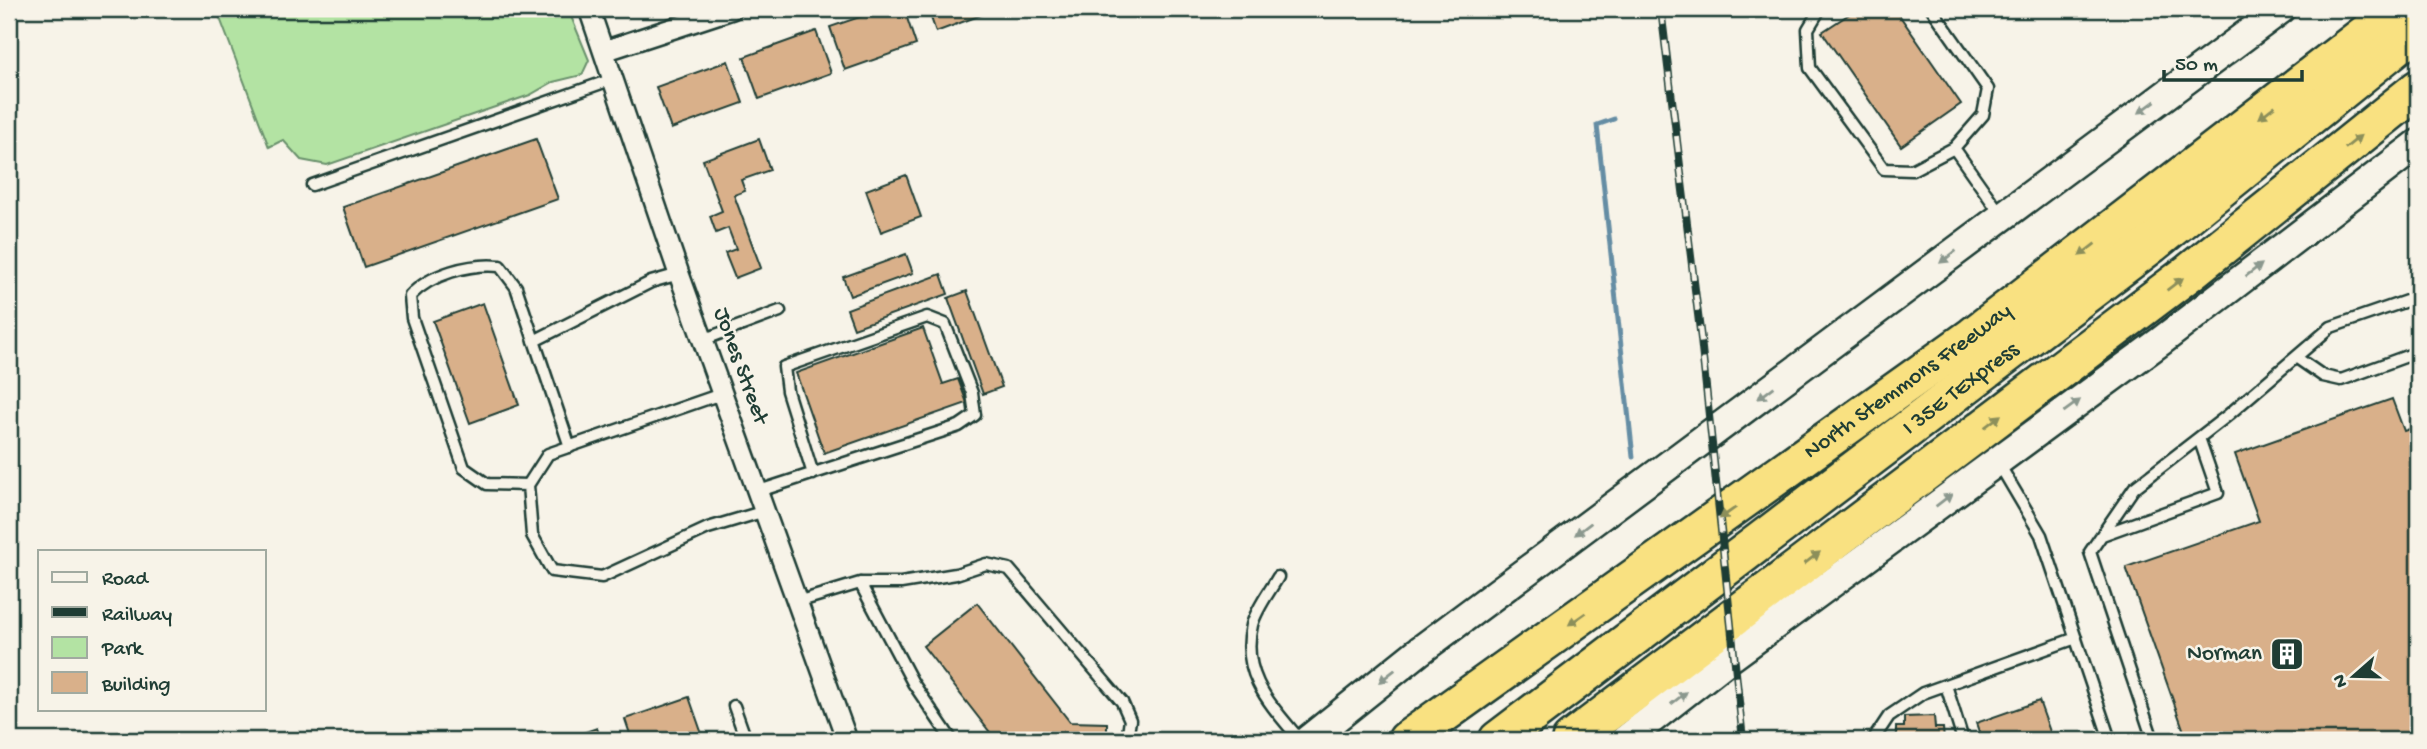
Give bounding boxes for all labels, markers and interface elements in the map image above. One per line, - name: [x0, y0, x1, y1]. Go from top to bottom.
- scale bar: [2164, 38, 2303, 82]
- text: 50 m: [2175, 54, 2218, 79]
- one-way arrow: [2138, 100, 2156, 114]
- one-way arrow: [2258, 104, 2276, 118]
- one-way arrow: [2343, 134, 2361, 149]
- one-way arrow: [2078, 243, 2096, 258]
- one-way arrow: [1939, 249, 1957, 263]
- one-way arrow: [2245, 263, 2263, 277]
- one-way arrow: [2166, 277, 2184, 291]
- street label: North Stemmons Freeway: [1799, 298, 2017, 466]
- street label: Jones Street: [706, 304, 774, 430]
- street label: I 35E TEXpress: [1898, 336, 2025, 442]
- one-way arrow: [1757, 385, 1775, 400]
- one-way arrow: [2063, 399, 2081, 413]
- one-way arrow: [1984, 414, 2002, 428]
- one-way arrow: [1935, 493, 1953, 507]
- one-way arrow: [1719, 506, 1737, 520]
- one-way arrow: [1574, 521, 1592, 535]
- legend: [38, 550, 266, 710]
- one-way arrow: [1802, 550, 1820, 565]
- text: Road: [102, 568, 150, 593]
- text: Railway: [102, 604, 172, 629]
- one-way arrow: [1568, 612, 1586, 626]
- building icon: Norman: [2268, 635, 2306, 673]
- text: Park: [101, 638, 145, 663]
- north arrow: [2318, 640, 2388, 710]
- place label: Norman: [2187, 641, 2262, 668]
- one-way arrow: [1379, 669, 1397, 684]
- text: N: [2328, 671, 2354, 690]
- text: Building: [101, 674, 171, 699]
- one-way arrow: [1670, 692, 1688, 706]

